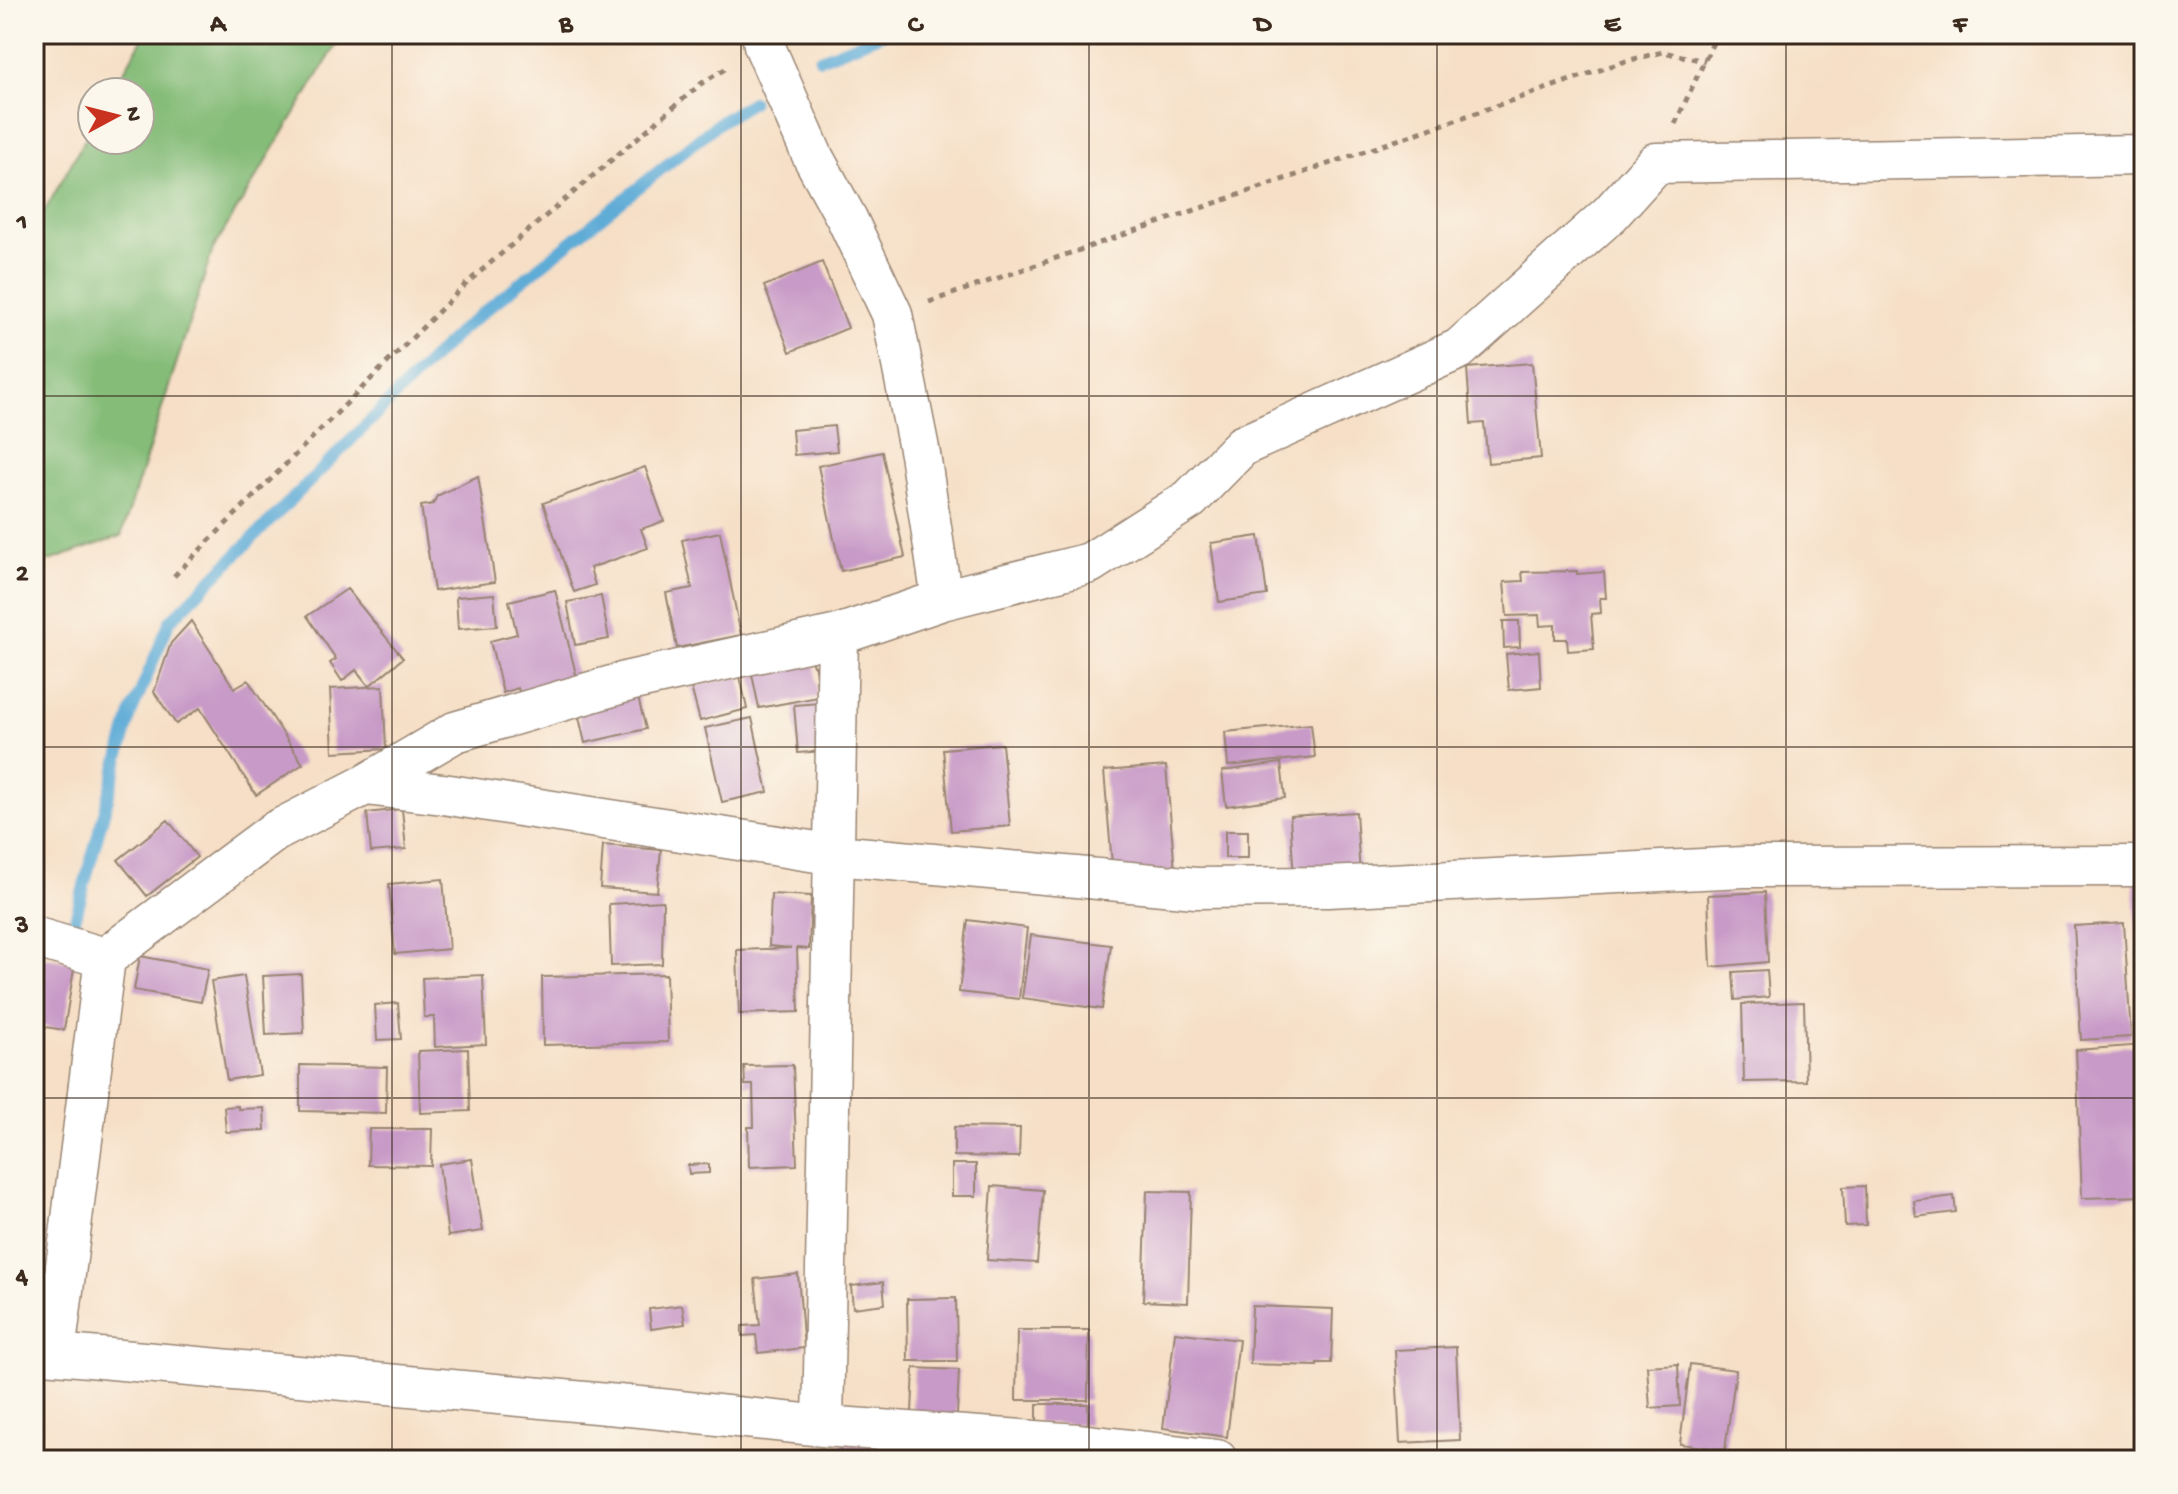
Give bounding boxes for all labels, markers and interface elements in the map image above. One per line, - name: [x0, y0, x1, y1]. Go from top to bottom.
- text: A: [209, 11, 227, 42]
- text: B: [558, 11, 574, 42]
- text: C: [908, 11, 925, 42]
- text: D: [1253, 11, 1273, 42]
- text: E: [1604, 11, 1622, 42]
- text: F: [1952, 11, 1968, 42]
- north arrow: [76, 76, 156, 156]
- text: N: [118, 105, 146, 123]
- text: 1: [16, 209, 27, 240]
- text: 2: [16, 560, 29, 591]
- text: 3: [14, 912, 29, 943]
- text: 4: [15, 1263, 29, 1294]

